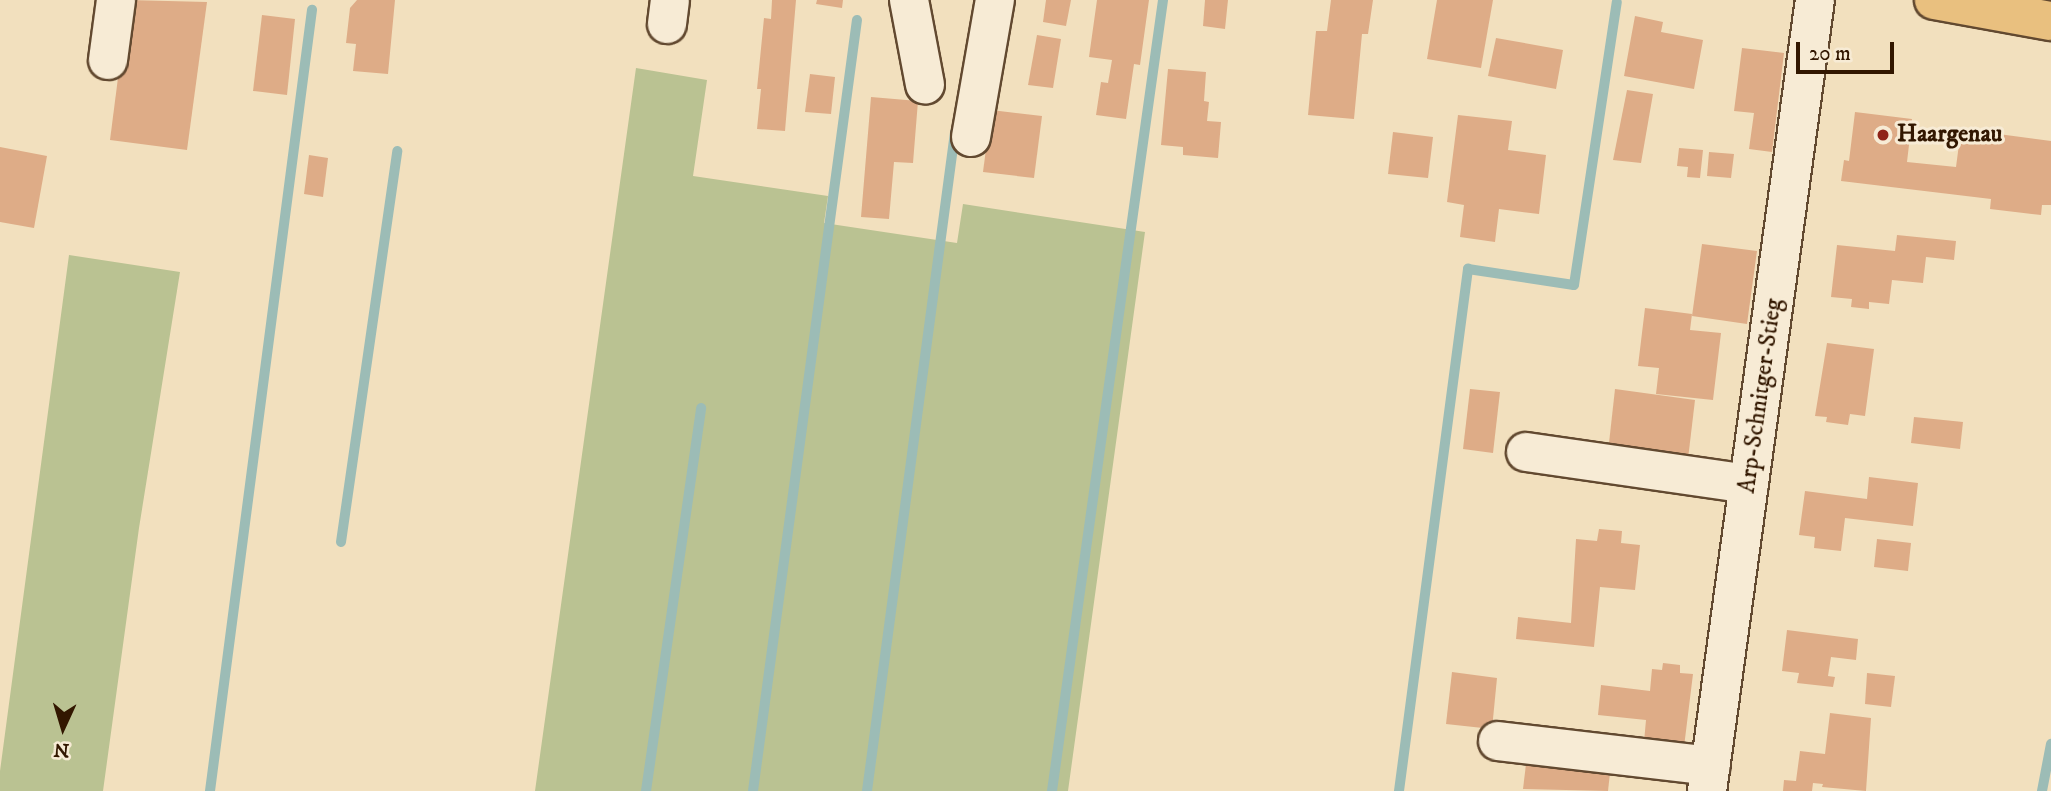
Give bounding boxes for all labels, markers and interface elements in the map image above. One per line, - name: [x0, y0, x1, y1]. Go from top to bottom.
- scale bar: [1799, 28, 1897, 72]
- text: 20 m: [1809, 41, 1851, 67]
- place label: Haargenau: [1897, 121, 2002, 149]
- marker: Haargenau: [1875, 127, 1891, 143]
- street label: Arp-Schnitger-Stieg: [1733, 297, 1789, 495]
- north arrow: [28, 693, 98, 763]
- text: N: [53, 737, 70, 761]

